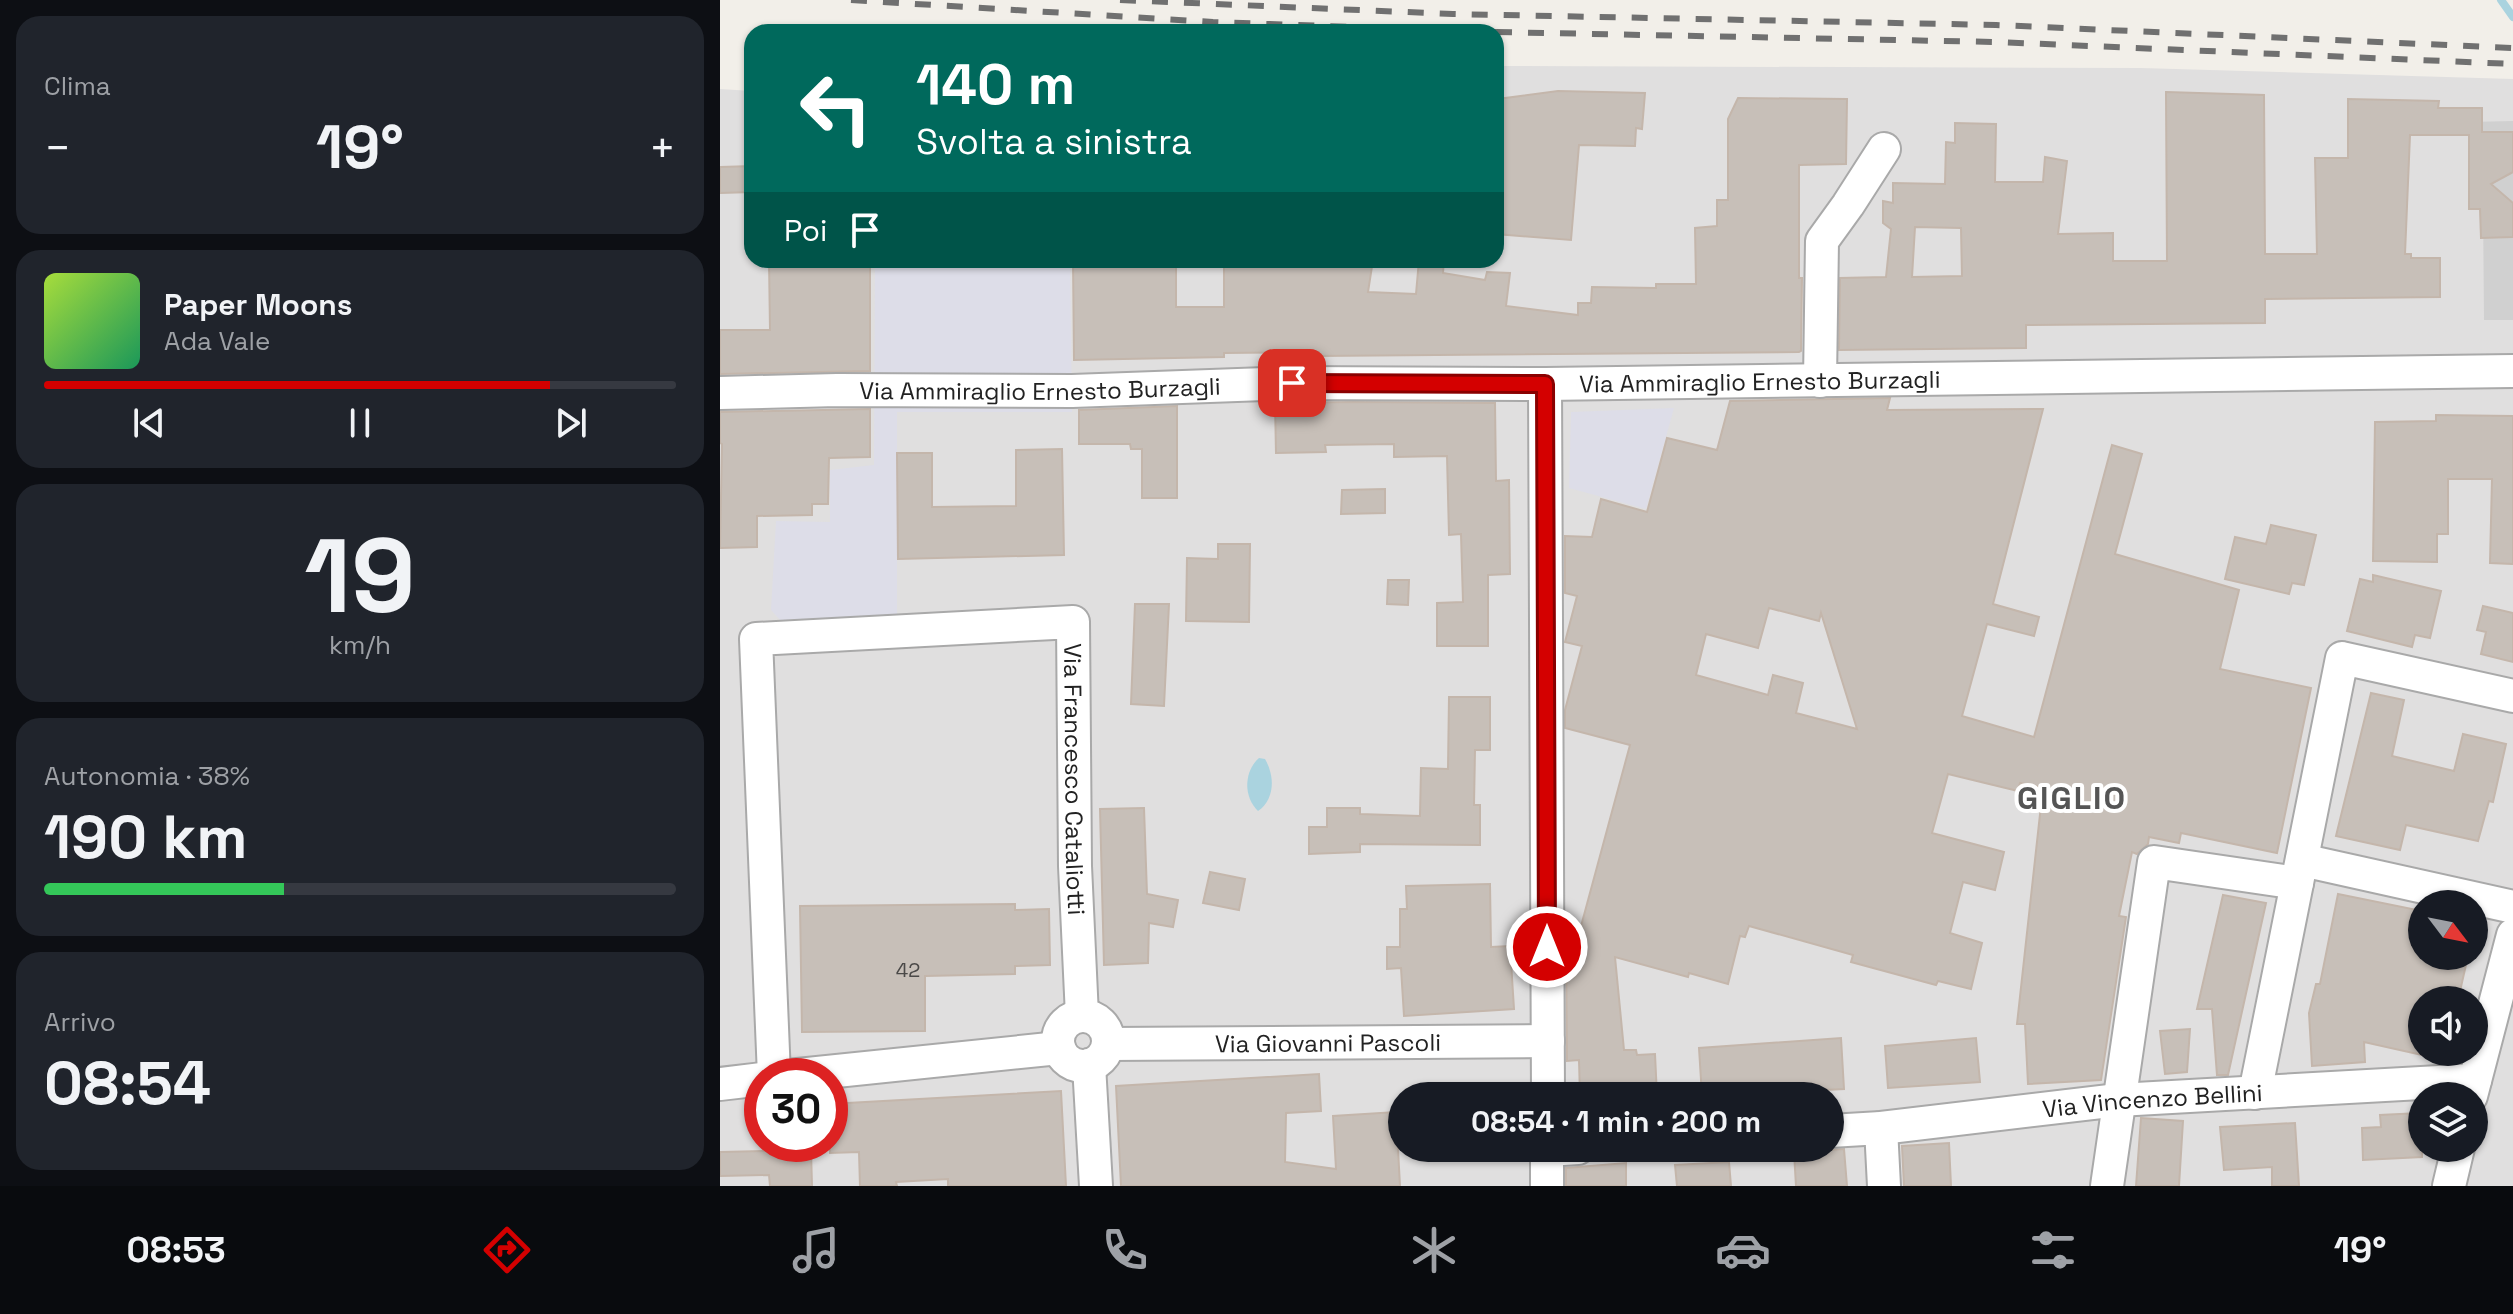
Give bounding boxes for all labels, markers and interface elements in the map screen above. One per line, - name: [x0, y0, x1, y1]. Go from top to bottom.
- text: 140 m: [916, 49, 1075, 120]
- icon: left: [784, 56, 888, 160]
- text: Clima: [44, 69, 111, 103]
- text: 19°: [316, 109, 404, 186]
- text: Svolta a sinistra: [916, 119, 1192, 165]
- text: −: [44, 120, 71, 176]
- text: +: [649, 120, 676, 176]
- icon: arrive: [843, 208, 887, 252]
- text: Poi: [784, 211, 827, 250]
- text: Paper Moons: [164, 285, 353, 324]
- text: Ada Vale: [164, 324, 270, 358]
- pin: [1258, 349, 1326, 417]
- icon: arrive: [1270, 361, 1314, 405]
- street label: Via Ammiraglio Ernesto Burzagli: [1579, 363, 1941, 399]
- street label: Via Ammiraglio Ernesto Burzagli: [859, 370, 1221, 407]
- icon: previous: [127, 401, 171, 445]
- icon: pause: [338, 401, 382, 445]
- icon: next: [549, 401, 593, 445]
- text: 19: [304, 510, 416, 642]
- text: km/h: [329, 628, 391, 662]
- street label: Via Francesco Cataliotti: [1058, 643, 1093, 916]
- text: Autonomia · 38%: [44, 759, 250, 793]
- district label: GIGLIO: [2017, 778, 2127, 818]
- text: 190 km: [44, 799, 247, 876]
- north arrow: [2408, 890, 2488, 970]
- map controls: [2408, 890, 2488, 1162]
- position arrow: [1505, 905, 1589, 989]
- house number: 42: [896, 957, 920, 983]
- button: sound: [2408, 986, 2488, 1066]
- text: Arrivo: [44, 1005, 116, 1039]
- street label: Via Giovanni Pascoli: [1215, 1026, 1441, 1059]
- text: 08:54: [44, 1045, 211, 1122]
- speed limit sign: 30: [744, 1058, 848, 1162]
- street label: Via Vincenzo Bellini: [2041, 1076, 2263, 1124]
- button: layers: [2408, 1082, 2488, 1162]
- text: 08:54 · 1 min · 200 m: [1471, 1102, 1761, 1141]
- icon: directions: [479, 1222, 535, 1278]
- icon: music: [788, 1222, 844, 1278]
- icon: phone: [1097, 1222, 1153, 1278]
- icon: climate: [1406, 1222, 1462, 1278]
- icon: car: [1715, 1222, 1771, 1278]
- icon: filters: [2025, 1222, 2081, 1278]
- text: 08:53: [127, 1227, 226, 1273]
- text: 19°: [2334, 1227, 2386, 1273]

